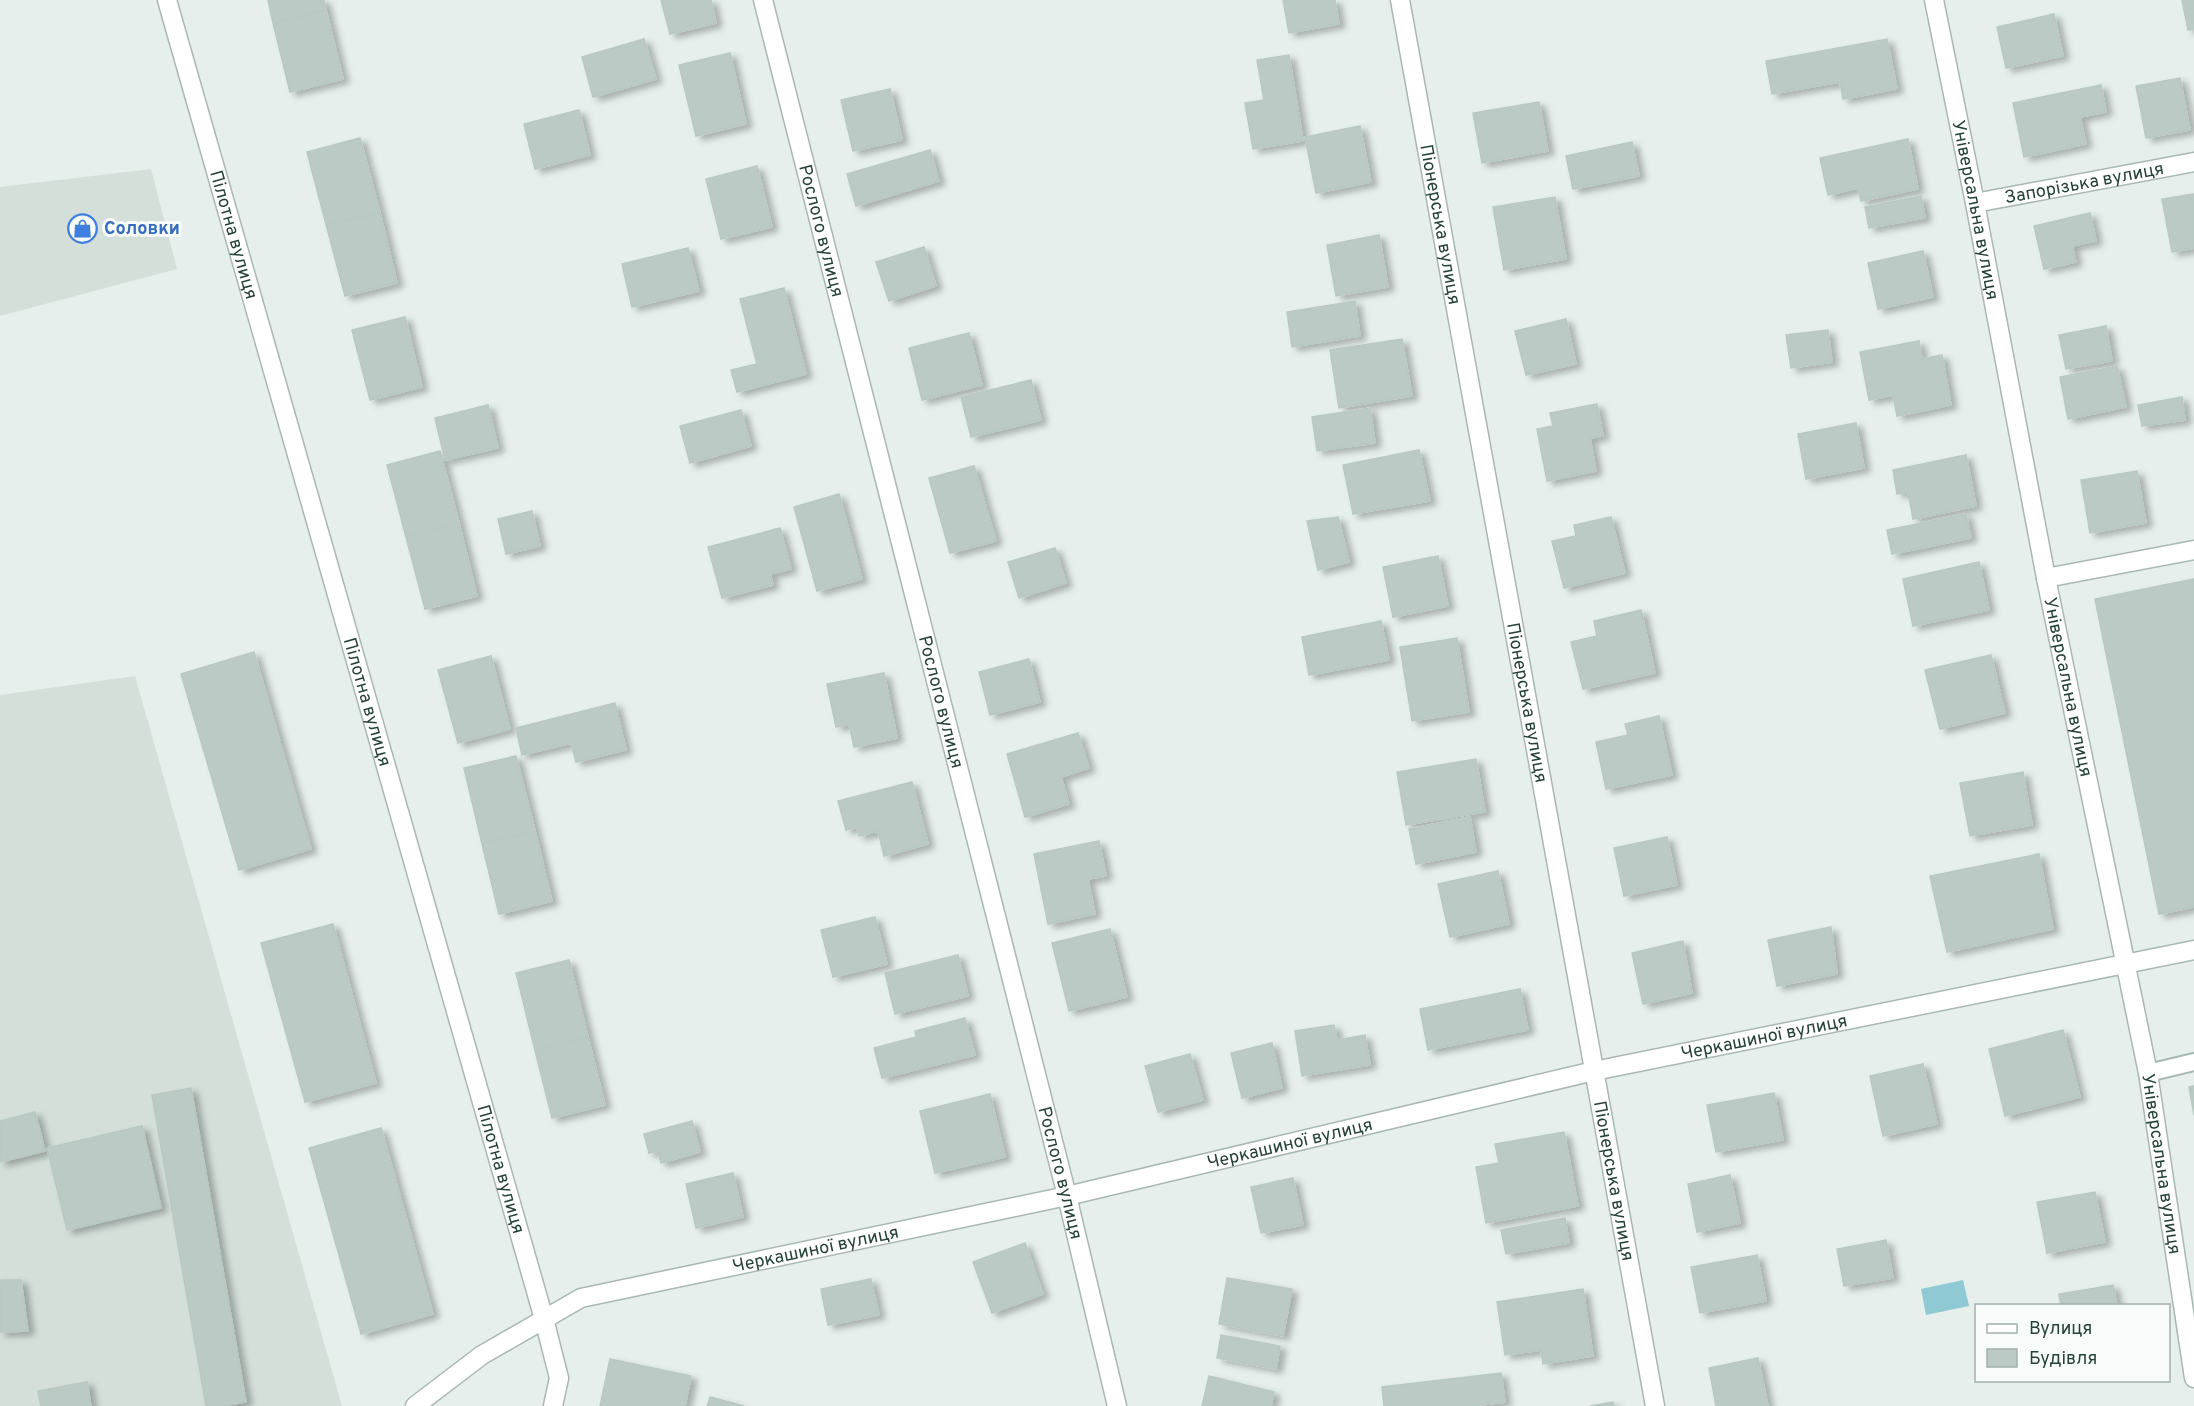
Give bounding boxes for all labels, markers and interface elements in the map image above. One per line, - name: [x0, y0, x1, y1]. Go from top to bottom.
- street label: Універсальна вулиця: [1946, 118, 2003, 302]
- street label: Піонерська вулиця: [1413, 143, 1465, 307]
- street label: Запорізька вулиця: [2003, 158, 2166, 210]
- street label: Рослого вулиця: [792, 162, 848, 300]
- street label: Пілотна вулиця: [203, 168, 262, 302]
- shop icon: Соловки: [67, 212, 99, 244]
- place label: Соловки: [104, 218, 180, 241]
- street label: Універсальна вулиця: [2037, 596, 2097, 779]
- street label: Піонерська вулиця: [1500, 621, 1552, 785]
- street label: Рослого вулиця: [912, 633, 968, 771]
- street label: Пілотна вулиця: [337, 635, 396, 769]
- street label: Черкашиної вулиця: [1679, 1010, 1849, 1066]
- street label: Універсальна вулиця: [2135, 1072, 2185, 1256]
- street label: Піонерська вулиця: [1587, 1099, 1638, 1263]
- street label: Пілотна вулиця: [470, 1102, 529, 1237]
- street label: Рослого вулиця: [1032, 1104, 1087, 1242]
- street label: Черкашиної вулиця: [1205, 1114, 1375, 1175]
- street label: Черкашиної вулиця: [731, 1222, 901, 1279]
- legend: [1975, 1304, 2170, 1382]
- text: Вулиця: [2029, 1318, 2092, 1341]
- text: Будівля: [2029, 1348, 2097, 1371]

